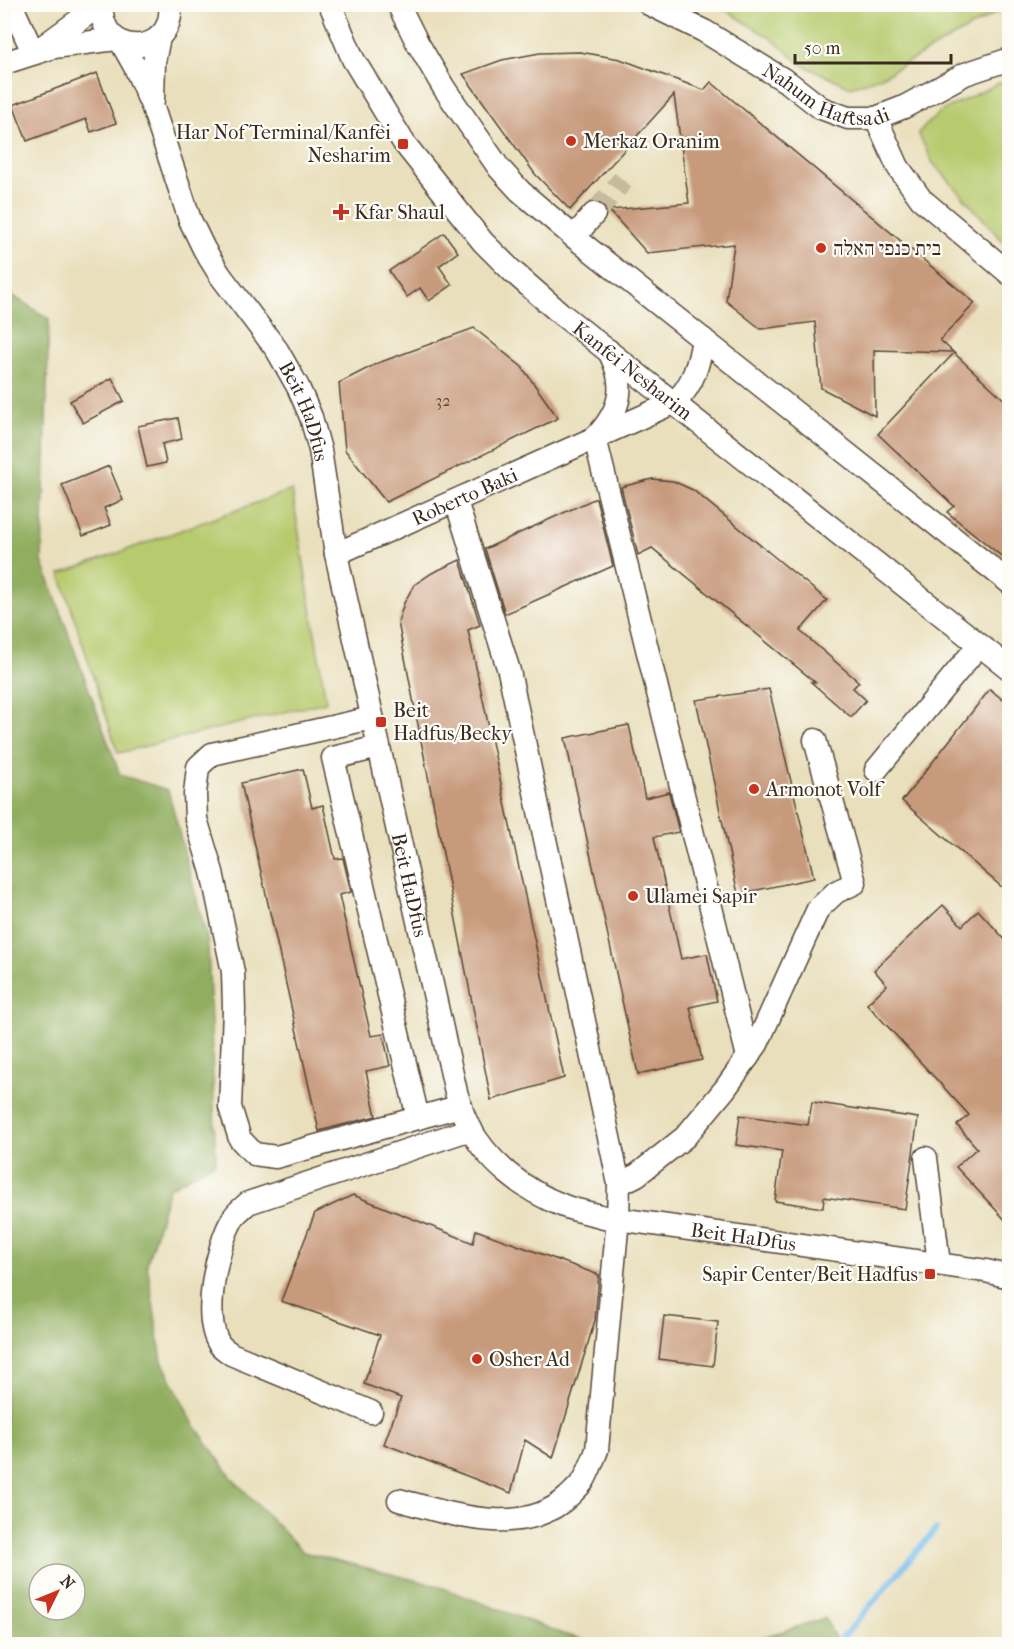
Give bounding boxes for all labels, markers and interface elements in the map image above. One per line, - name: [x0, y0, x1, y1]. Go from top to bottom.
- scale bar: [795, 27, 951, 65]
- text: 50 m: [804, 38, 841, 59]
- street label: Nahum Haftsadi: [758, 59, 893, 131]
- place label: Har Nof Terminal/Kanfei Nesharim: [176, 121, 391, 167]
- place label: Merkaz Oranim: [583, 130, 720, 153]
- marker: Merkaz Oranim: [564, 134, 578, 148]
- marker: Har Nof Terminal/Kanfei Nesharim: [396, 137, 410, 151]
- place label: Kfar Shaul: [354, 201, 445, 224]
- marker: Kfar Shaul: [332, 203, 350, 221]
- place label: בית כנפי האלה: [833, 237, 941, 260]
- marker: בית כנפי האלה: [814, 241, 828, 255]
- street label: Kanfei Nesharim: [568, 317, 697, 425]
- street label: Beit HaDfus: [274, 357, 333, 463]
- house number: 32: [436, 391, 450, 410]
- street label: Roberto Baki: [408, 463, 521, 530]
- place label: Beit Hadfus/Becky: [393, 699, 513, 745]
- marker: Beit Hadfus/Becky: [374, 715, 388, 729]
- place label: Armonot Volf: [765, 778, 885, 801]
- marker: Armonot Volf: [747, 782, 761, 796]
- street label: Beit HaDfus: [387, 831, 432, 939]
- place label: Ulamei Sapir: [645, 885, 757, 908]
- marker: Ulamei Sapir: [626, 889, 640, 903]
- street label: Beit HaDfus: [689, 1218, 798, 1256]
- place label: Sapir Center/Beit Hadfus: [702, 1263, 918, 1286]
- marker: Sapir Center/Beit Hadfus: [923, 1267, 937, 1281]
- place label: Osher Ad: [489, 1348, 571, 1371]
- marker: Osher Ad: [470, 1352, 484, 1366]
- north arrow: [27, 1562, 87, 1622]
- text: N: [57, 1571, 79, 1594]

